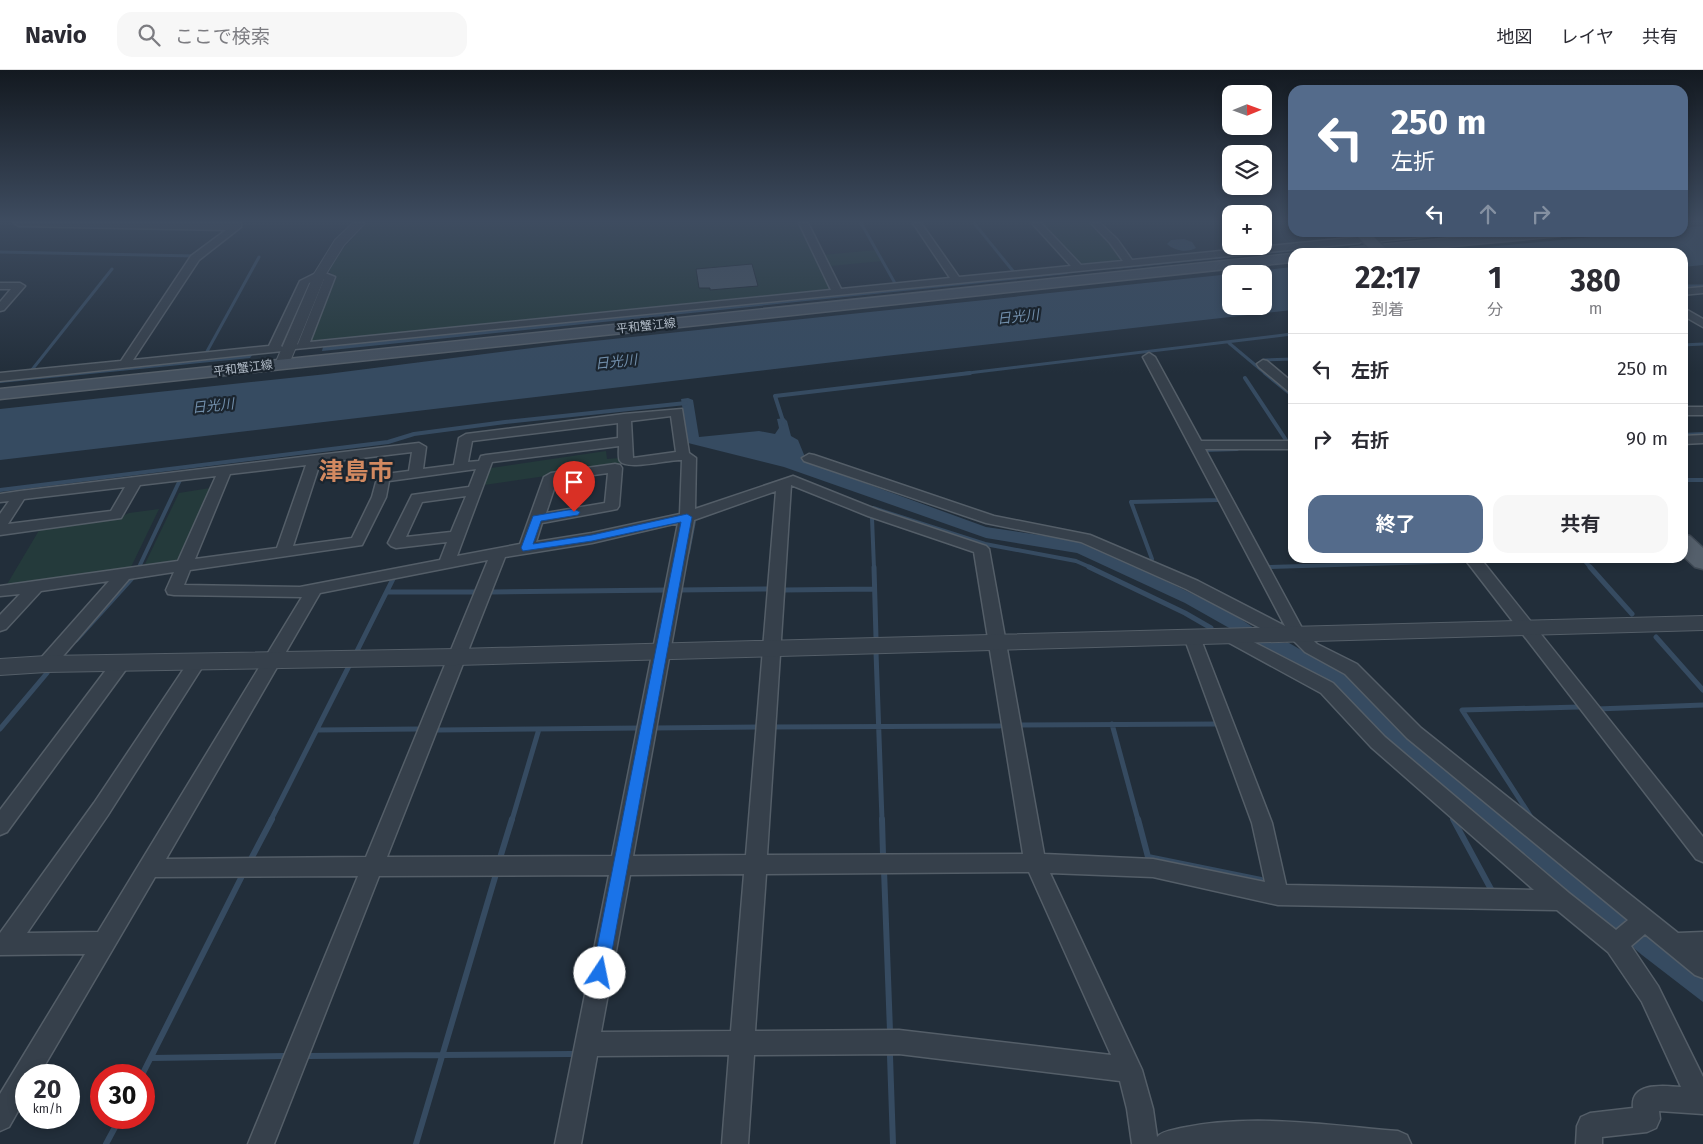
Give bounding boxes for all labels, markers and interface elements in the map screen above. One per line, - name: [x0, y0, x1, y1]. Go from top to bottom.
- search box: [117, 12, 467, 57]
- text: Navio: [25, 21, 87, 49]
- icon: search: [135, 21, 163, 49]
- text: ここで検索: [175, 25, 270, 48]
- text: 地図: [1497, 26, 1533, 48]
- text: レイヤ: [1561, 26, 1614, 48]
- text: 共有: [1642, 26, 1678, 48]
- north arrow: [1222, 85, 1272, 135]
- map controls: [1222, 85, 1272, 315]
- text: 250 m: [1391, 101, 1486, 143]
- icon: left: [1308, 105, 1373, 170]
- button: layers: [1222, 145, 1272, 195]
- text: 左折: [1391, 148, 1435, 175]
- icon: left: [1421, 200, 1449, 228]
- icon: ahead: [1474, 200, 1502, 228]
- icon: right: [1527, 200, 1555, 228]
- button: +: [1222, 205, 1272, 255]
- text: 22:17: [1355, 260, 1420, 296]
- text: 1: [1488, 260, 1502, 296]
- text: 380: [1570, 263, 1621, 299]
- button: −: [1222, 265, 1272, 315]
- text: m: [1589, 299, 1602, 318]
- text: 到着: [1372, 300, 1404, 319]
- text: 分: [1487, 300, 1503, 319]
- water label: 日光川: [996, 306, 1042, 328]
- street label: 平和蟹江線: [615, 316, 677, 336]
- water label: 日光川: [594, 351, 640, 373]
- icon: left: [1308, 355, 1336, 383]
- street label: 平和蟹江線: [212, 357, 274, 379]
- text: 250 m: [1617, 357, 1668, 380]
- text: 左折: [1351, 359, 1389, 382]
- water label: 日光川: [191, 395, 237, 417]
- icon: right: [1308, 425, 1336, 453]
- text: 90 m: [1626, 427, 1668, 450]
- text: 右折: [1351, 429, 1389, 452]
- district label: 津島市: [318, 457, 394, 487]
- pin: [553, 461, 595, 512]
- icon: arrive: [560, 468, 588, 496]
- button: 終了: [1308, 495, 1483, 553]
- button: 共有: [1493, 495, 1668, 553]
- position arrow: [573, 946, 625, 998]
- speed limit sign: 30: [90, 1064, 155, 1129]
- text: 20: [34, 1075, 61, 1105]
- text: km/h: [33, 1102, 62, 1116]

